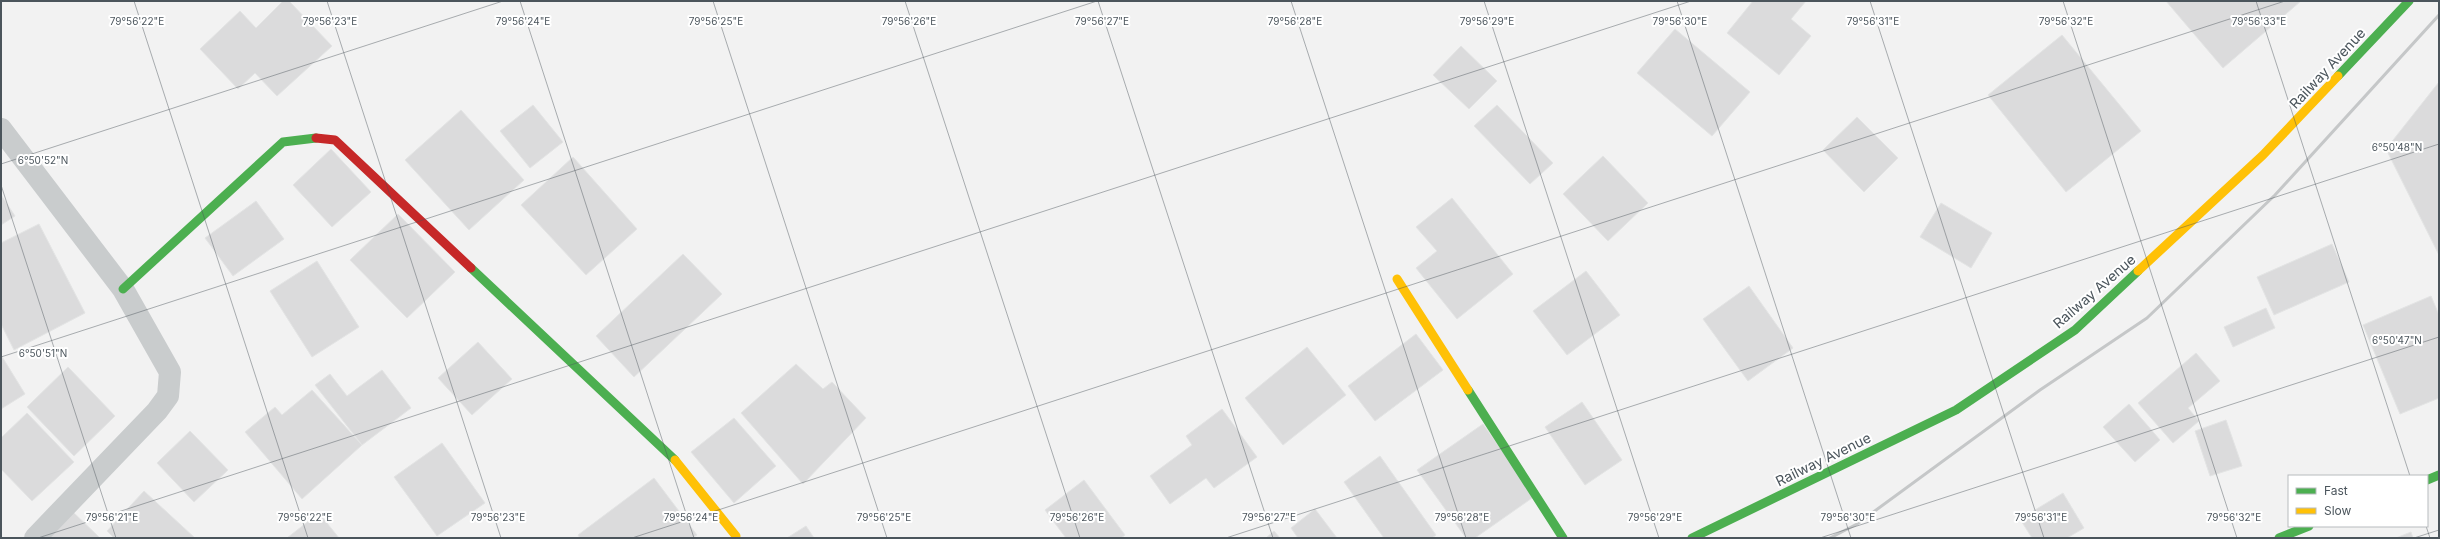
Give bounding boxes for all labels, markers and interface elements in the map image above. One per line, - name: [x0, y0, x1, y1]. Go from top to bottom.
- text: 79°56'22"E: [110, 15, 164, 27]
- text: 79°56'23"E: [303, 15, 357, 27]
- text: 79°56'24"E: [496, 15, 550, 27]
- text: 79°56'25"E: [689, 15, 743, 27]
- text: 79°56'26"E: [882, 15, 936, 27]
- text: 79°56'27"E: [1075, 15, 1129, 27]
- text: 79°56'28"E: [1268, 15, 1322, 27]
- text: 79°56'29"E: [1460, 15, 1514, 27]
- text: 79°56'30"E: [1653, 15, 1707, 27]
- text: 79°56'31"E: [1847, 15, 1899, 27]
- text: 79°56'32"E: [2039, 15, 2093, 27]
- text: 79°56'33"E: [2232, 15, 2286, 27]
- street label: Railway Avenue: [2285, 24, 2369, 112]
- text: 6°50'48"N: [2372, 141, 2422, 153]
- text: 6°50'52"N: [18, 154, 68, 166]
- street label: Railway Avenue: [2049, 251, 2139, 331]
- text: 6°50'47"N: [2372, 334, 2422, 346]
- text: 6°50'51"N: [19, 347, 67, 359]
- street label: Railway Avenue: [1773, 429, 1873, 489]
- legend: [2288, 475, 2428, 527]
- text: Fast: [2324, 483, 2348, 498]
- text: Slow: [2324, 503, 2352, 518]
- text: 79°56'21"E: [86, 511, 138, 523]
- text: 79°56'22"E: [278, 511, 332, 523]
- text: 79°56'23"E: [471, 511, 525, 523]
- text: 79°56'24"E: [664, 511, 718, 523]
- text: 79°56'25"E: [857, 511, 911, 523]
- text: 79°56'26"E: [1050, 511, 1104, 523]
- text: 79°56'27"E: [1242, 511, 1296, 523]
- text: 79°56'28"E: [1435, 511, 1489, 523]
- text: 79°56'29"E: [1628, 511, 1682, 523]
- text: 79°56'30"E: [1821, 511, 1875, 523]
- text: 79°56'31"E: [2015, 511, 2067, 523]
- text: 79°56'32"E: [2207, 511, 2261, 523]

